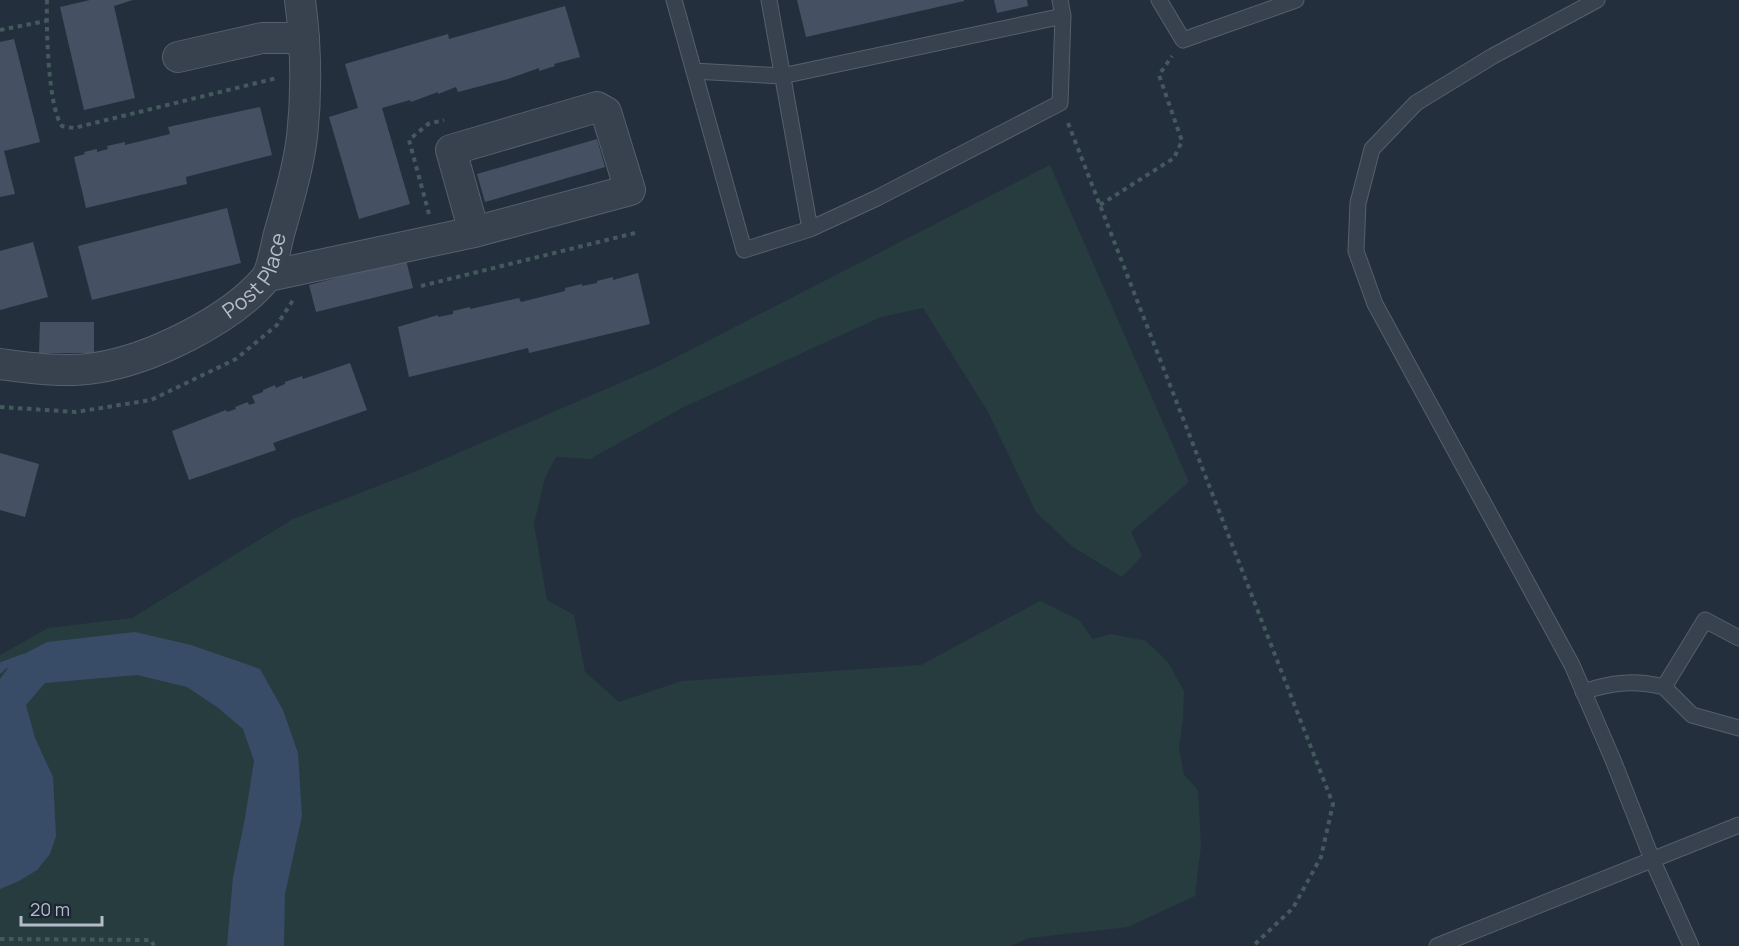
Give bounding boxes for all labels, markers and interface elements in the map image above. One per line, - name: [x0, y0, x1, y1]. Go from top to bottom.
- street label: Post Place: [216, 230, 292, 324]
- scale bar: [21, 889, 102, 927]
- text: 20 m: [30, 897, 70, 921]

